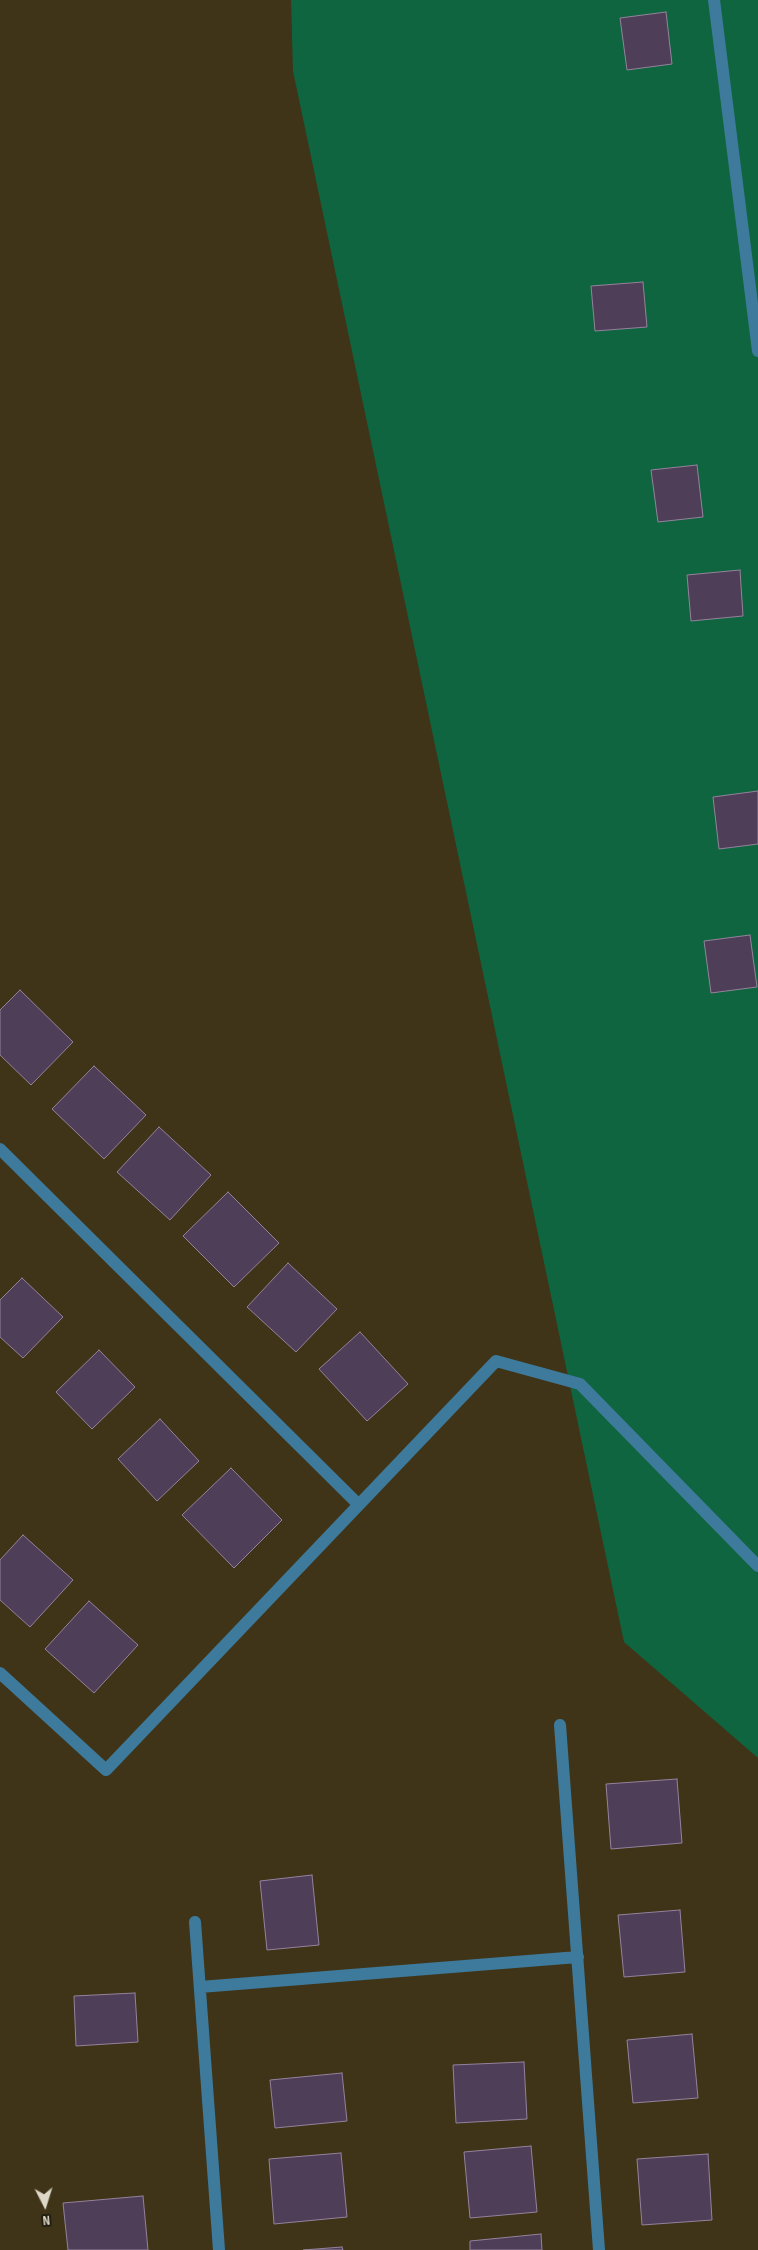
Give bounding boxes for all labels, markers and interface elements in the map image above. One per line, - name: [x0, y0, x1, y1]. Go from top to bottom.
- north arrow: [20, 2180, 70, 2230]
- text: N: [42, 2212, 51, 2229]

